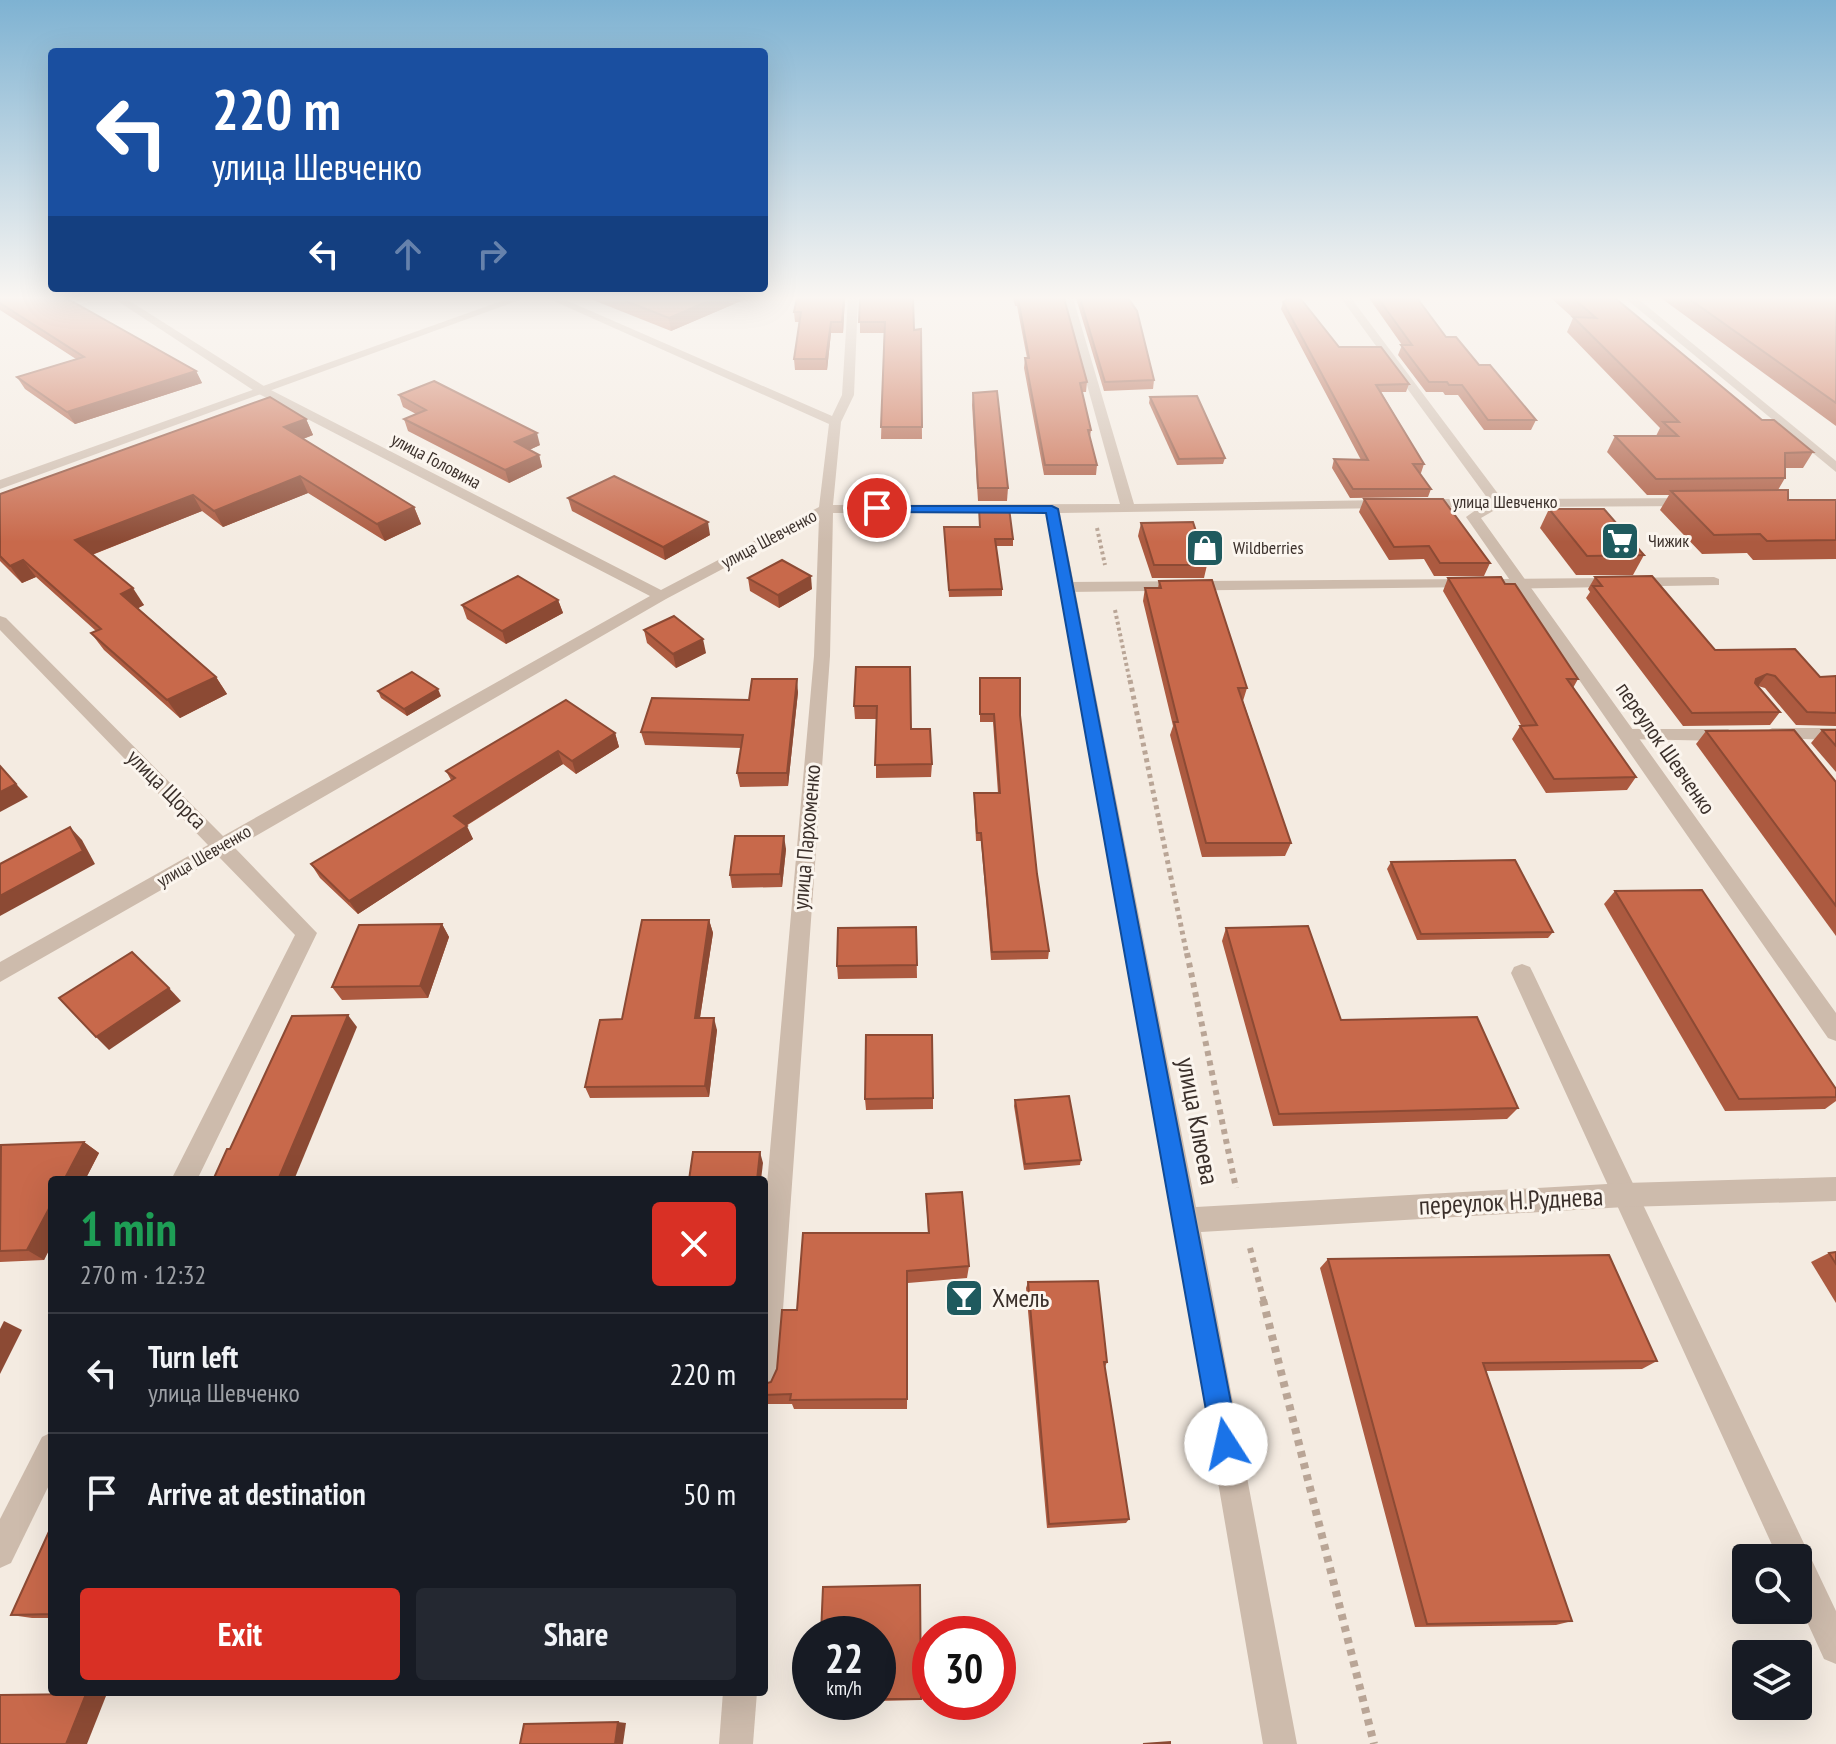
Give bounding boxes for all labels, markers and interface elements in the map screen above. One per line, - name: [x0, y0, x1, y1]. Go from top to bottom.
- text: 220 m: [212, 73, 341, 145]
- icon: left: [80, 80, 184, 184]
- text: улица Шевченко: [212, 143, 422, 190]
- icon: left: [302, 232, 346, 276]
- icon: ahead: [386, 232, 430, 276]
- icon: right: [470, 232, 514, 276]
- street label: улица Головина: [387, 427, 485, 494]
- pin: [843, 474, 911, 542]
- icon: arrive: [855, 486, 899, 530]
- street label: улица Шевченко: [1453, 490, 1558, 513]
- street label: улица Шевченко: [717, 504, 821, 573]
- supermarket icon: Чижик: [1599, 520, 1641, 562]
- shop icon: Wildberries: [1184, 527, 1226, 569]
- place label: Чижик: [1648, 529, 1689, 552]
- place label: Wildberries: [1233, 536, 1304, 559]
- street label: переулок Шевченко: [1610, 676, 1722, 820]
- street label: улица Щорса: [121, 743, 213, 835]
- street label: улица Пархоменко: [786, 763, 826, 911]
- street label: улица Шевченко: [153, 819, 255, 892]
- street label: улица Клюева: [1170, 1055, 1227, 1187]
- street label: переулок Н.Руднева: [1418, 1179, 1604, 1222]
- text: 1 min: [80, 1197, 177, 1259]
- button: close: [652, 1202, 736, 1286]
- text: 270 m · 12:32: [80, 1258, 206, 1291]
- bar icon: Хмель: [943, 1277, 985, 1319]
- place label: Хмель: [992, 1281, 1049, 1314]
- text: Turn left: [148, 1337, 238, 1376]
- icon: left: [80, 1351, 124, 1395]
- text: 220 m: [670, 1354, 736, 1393]
- text: улица Шевченко: [148, 1376, 300, 1409]
- position arrow: [1184, 1402, 1268, 1486]
- icon: arrive: [80, 1471, 124, 1515]
- text: Arrive at destination: [148, 1474, 366, 1513]
- text: 50 m: [683, 1474, 736, 1513]
- map controls: [1732, 1544, 1812, 1720]
- button: search: [1732, 1544, 1812, 1624]
- button: Exit: [80, 1588, 400, 1680]
- button: Share: [416, 1588, 736, 1680]
- speed limit sign: 30: [912, 1616, 1016, 1720]
- text: 22: [825, 1632, 863, 1684]
- button: layers: [1732, 1640, 1812, 1720]
- text: km/h: [826, 1675, 862, 1701]

